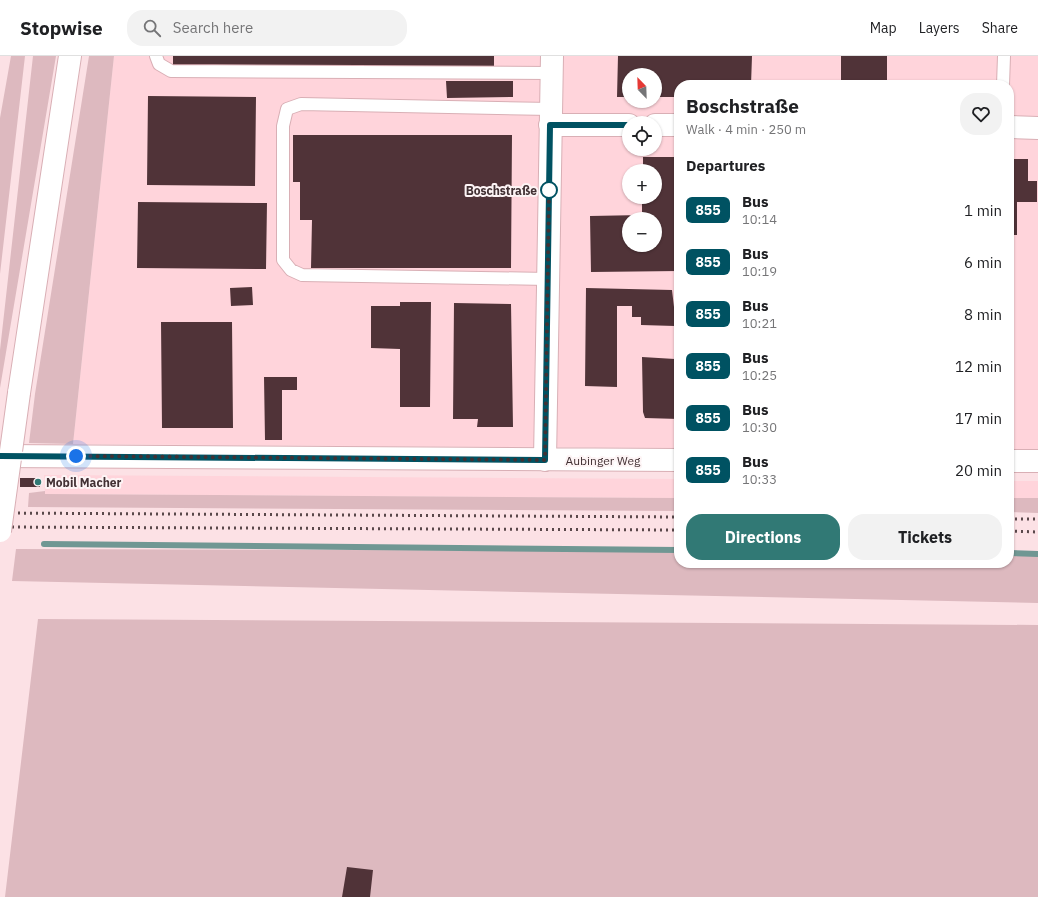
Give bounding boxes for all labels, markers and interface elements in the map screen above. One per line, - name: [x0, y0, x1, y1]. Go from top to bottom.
- search box: [127, 10, 407, 46]
- text: Stopwise: [20, 16, 103, 40]
- icon: search: [141, 17, 163, 39]
- text: Search here: [173, 18, 253, 37]
- text: Map: [870, 19, 897, 37]
- text: Layers: [919, 19, 960, 37]
- text: Share: [982, 19, 1018, 37]
- north arrow: [622, 68, 662, 108]
- map controls: [622, 68, 662, 252]
- button: heart: [960, 93, 1002, 135]
- text: Boschstraße: [686, 94, 799, 118]
- button: locate: [622, 116, 662, 156]
- text: Walk · 4 min · 250 m: [686, 121, 806, 138]
- text: Departures: [686, 156, 765, 175]
- button: +: [622, 164, 662, 204]
- marker: Boschstraße: [540, 181, 558, 199]
- place label: Boschstraße: [466, 183, 537, 198]
- text: Bus: [742, 192, 769, 211]
- text: 855: [695, 201, 721, 219]
- text: 1 min: [964, 201, 1002, 220]
- text: 10:14: [742, 211, 777, 228]
- button: −: [622, 212, 662, 252]
- text: Bus: [742, 244, 769, 263]
- text: 855: [695, 253, 721, 271]
- text: 6 min: [964, 253, 1002, 272]
- text: 10:19: [742, 263, 777, 280]
- text: Bus: [742, 296, 769, 315]
- text: 855: [695, 305, 721, 323]
- text: 8 min: [964, 305, 1002, 324]
- text: 10:21: [742, 315, 777, 332]
- text: Bus: [742, 348, 769, 367]
- text: 855: [695, 357, 721, 375]
- text: 12 min: [955, 357, 1002, 376]
- text: 10:25: [742, 367, 777, 384]
- text: Bus: [742, 400, 769, 419]
- text: 855: [695, 409, 721, 427]
- text: 17 min: [955, 409, 1002, 428]
- text: 10:30: [742, 419, 777, 436]
- your location: [66, 446, 86, 466]
- text: Bus: [742, 452, 769, 471]
- street label: Aubinger Weg: [566, 453, 641, 468]
- text: 855: [695, 461, 721, 479]
- text: 20 min: [955, 461, 1002, 480]
- text: 10:33: [742, 471, 777, 488]
- place label: Mobil Macher: [46, 475, 122, 490]
- marker: Mobil Macher: [33, 477, 43, 487]
- button: Directions: [686, 514, 840, 560]
- button: Tickets: [848, 514, 1002, 560]

